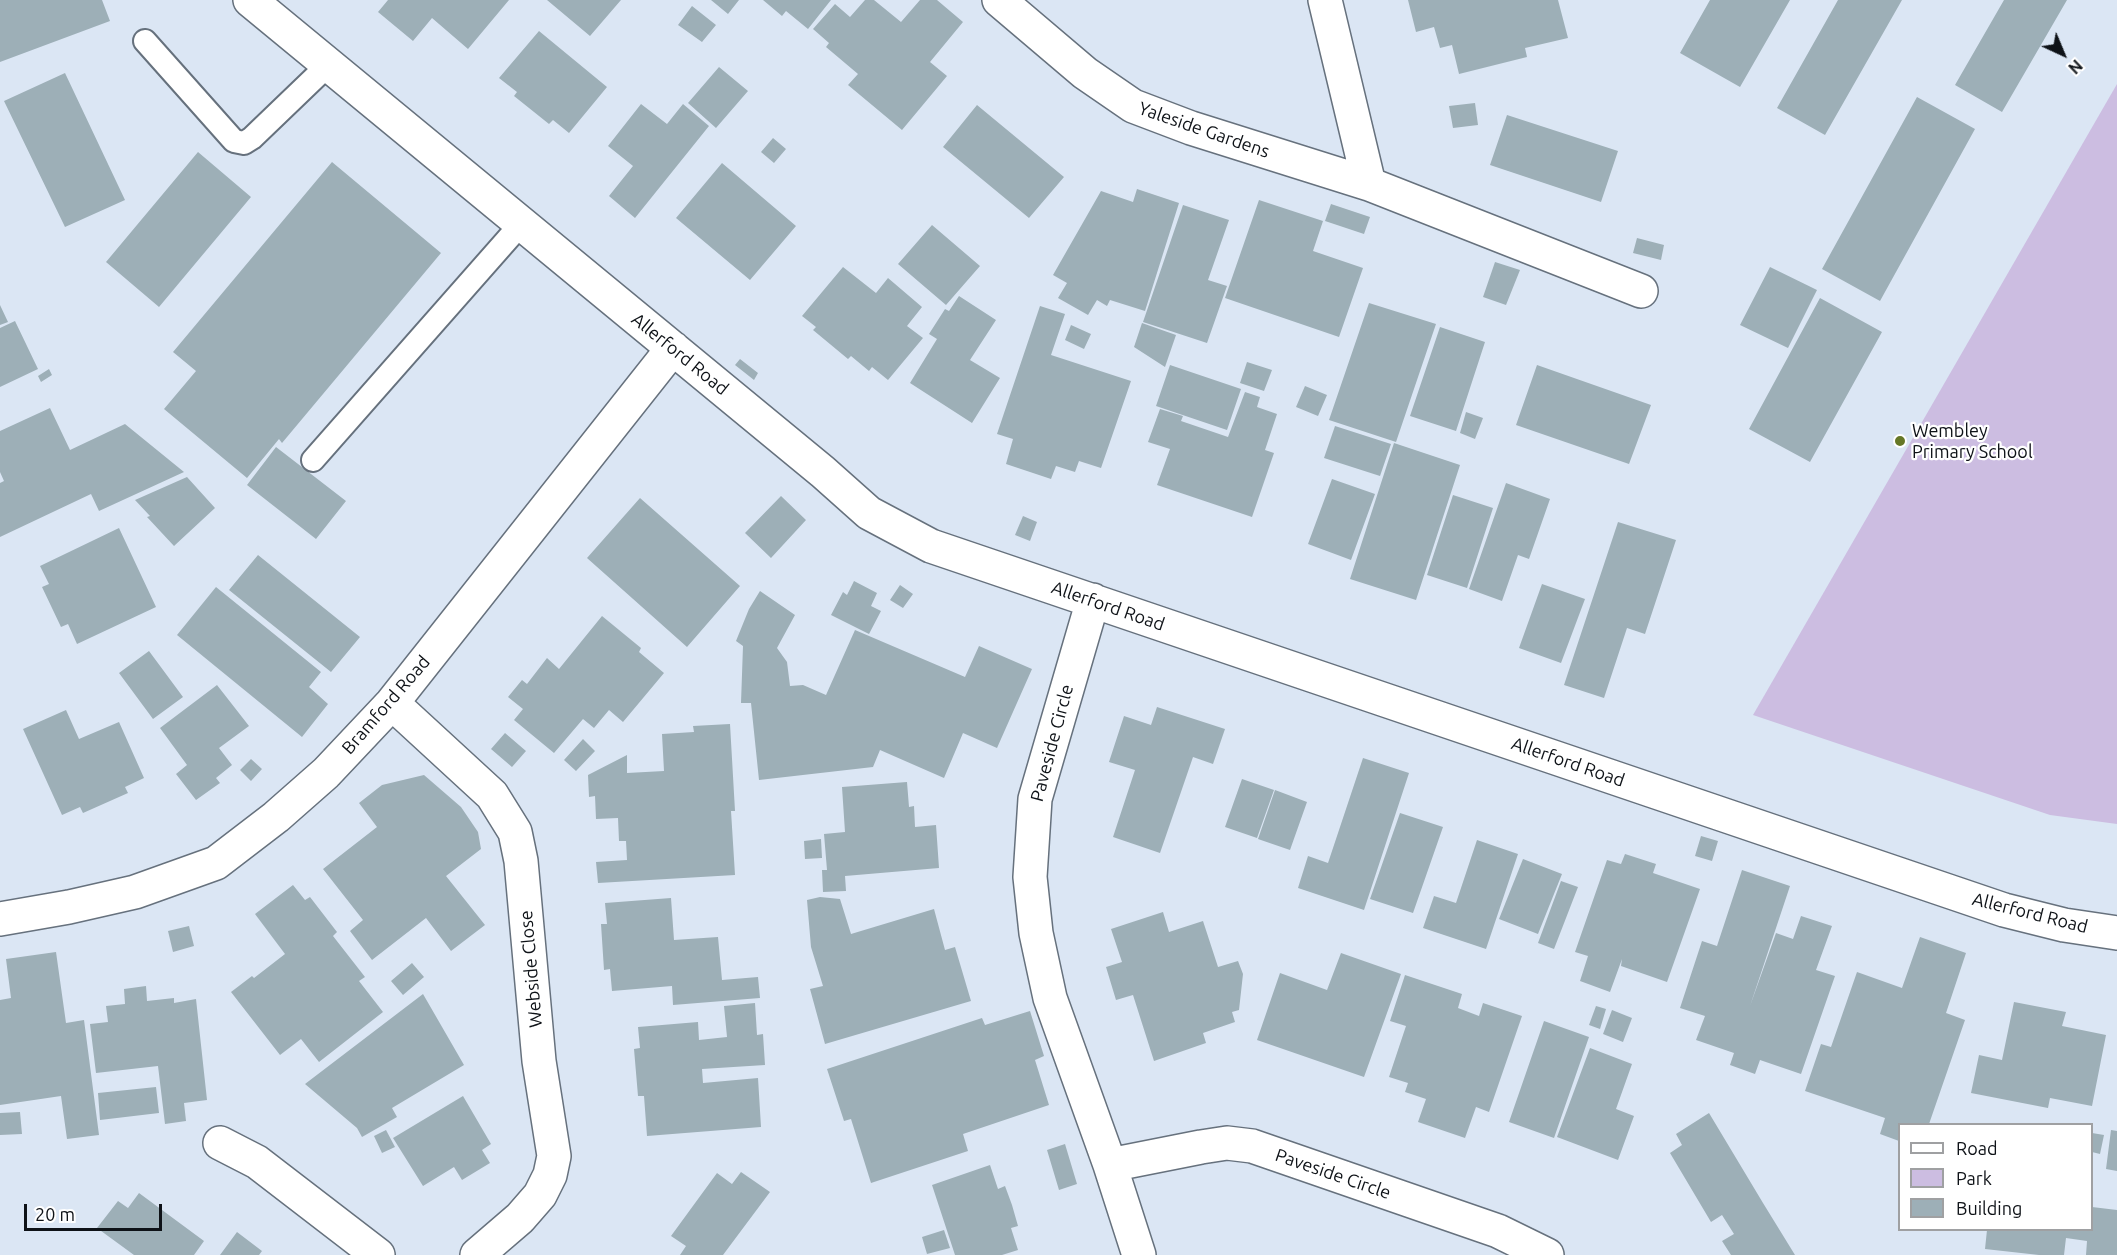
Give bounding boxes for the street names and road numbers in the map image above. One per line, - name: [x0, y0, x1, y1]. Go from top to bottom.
- street label: Yaleside Gardens: [1136, 97, 1272, 163]
- street label: Allerford Road: [627, 308, 733, 400]
- street label: Allerford Road: [1049, 577, 1167, 635]
- street label: Bramford Road: [337, 651, 435, 759]
- street label: Paveside Circle: [1026, 682, 1078, 804]
- street label: Allerford Road: [1509, 733, 1627, 791]
- street label: Allerford Road: [1970, 888, 2090, 938]
- street label: Webside Close: [515, 909, 547, 1029]
- street label: Paveside Circle: [1273, 1144, 1393, 1204]

